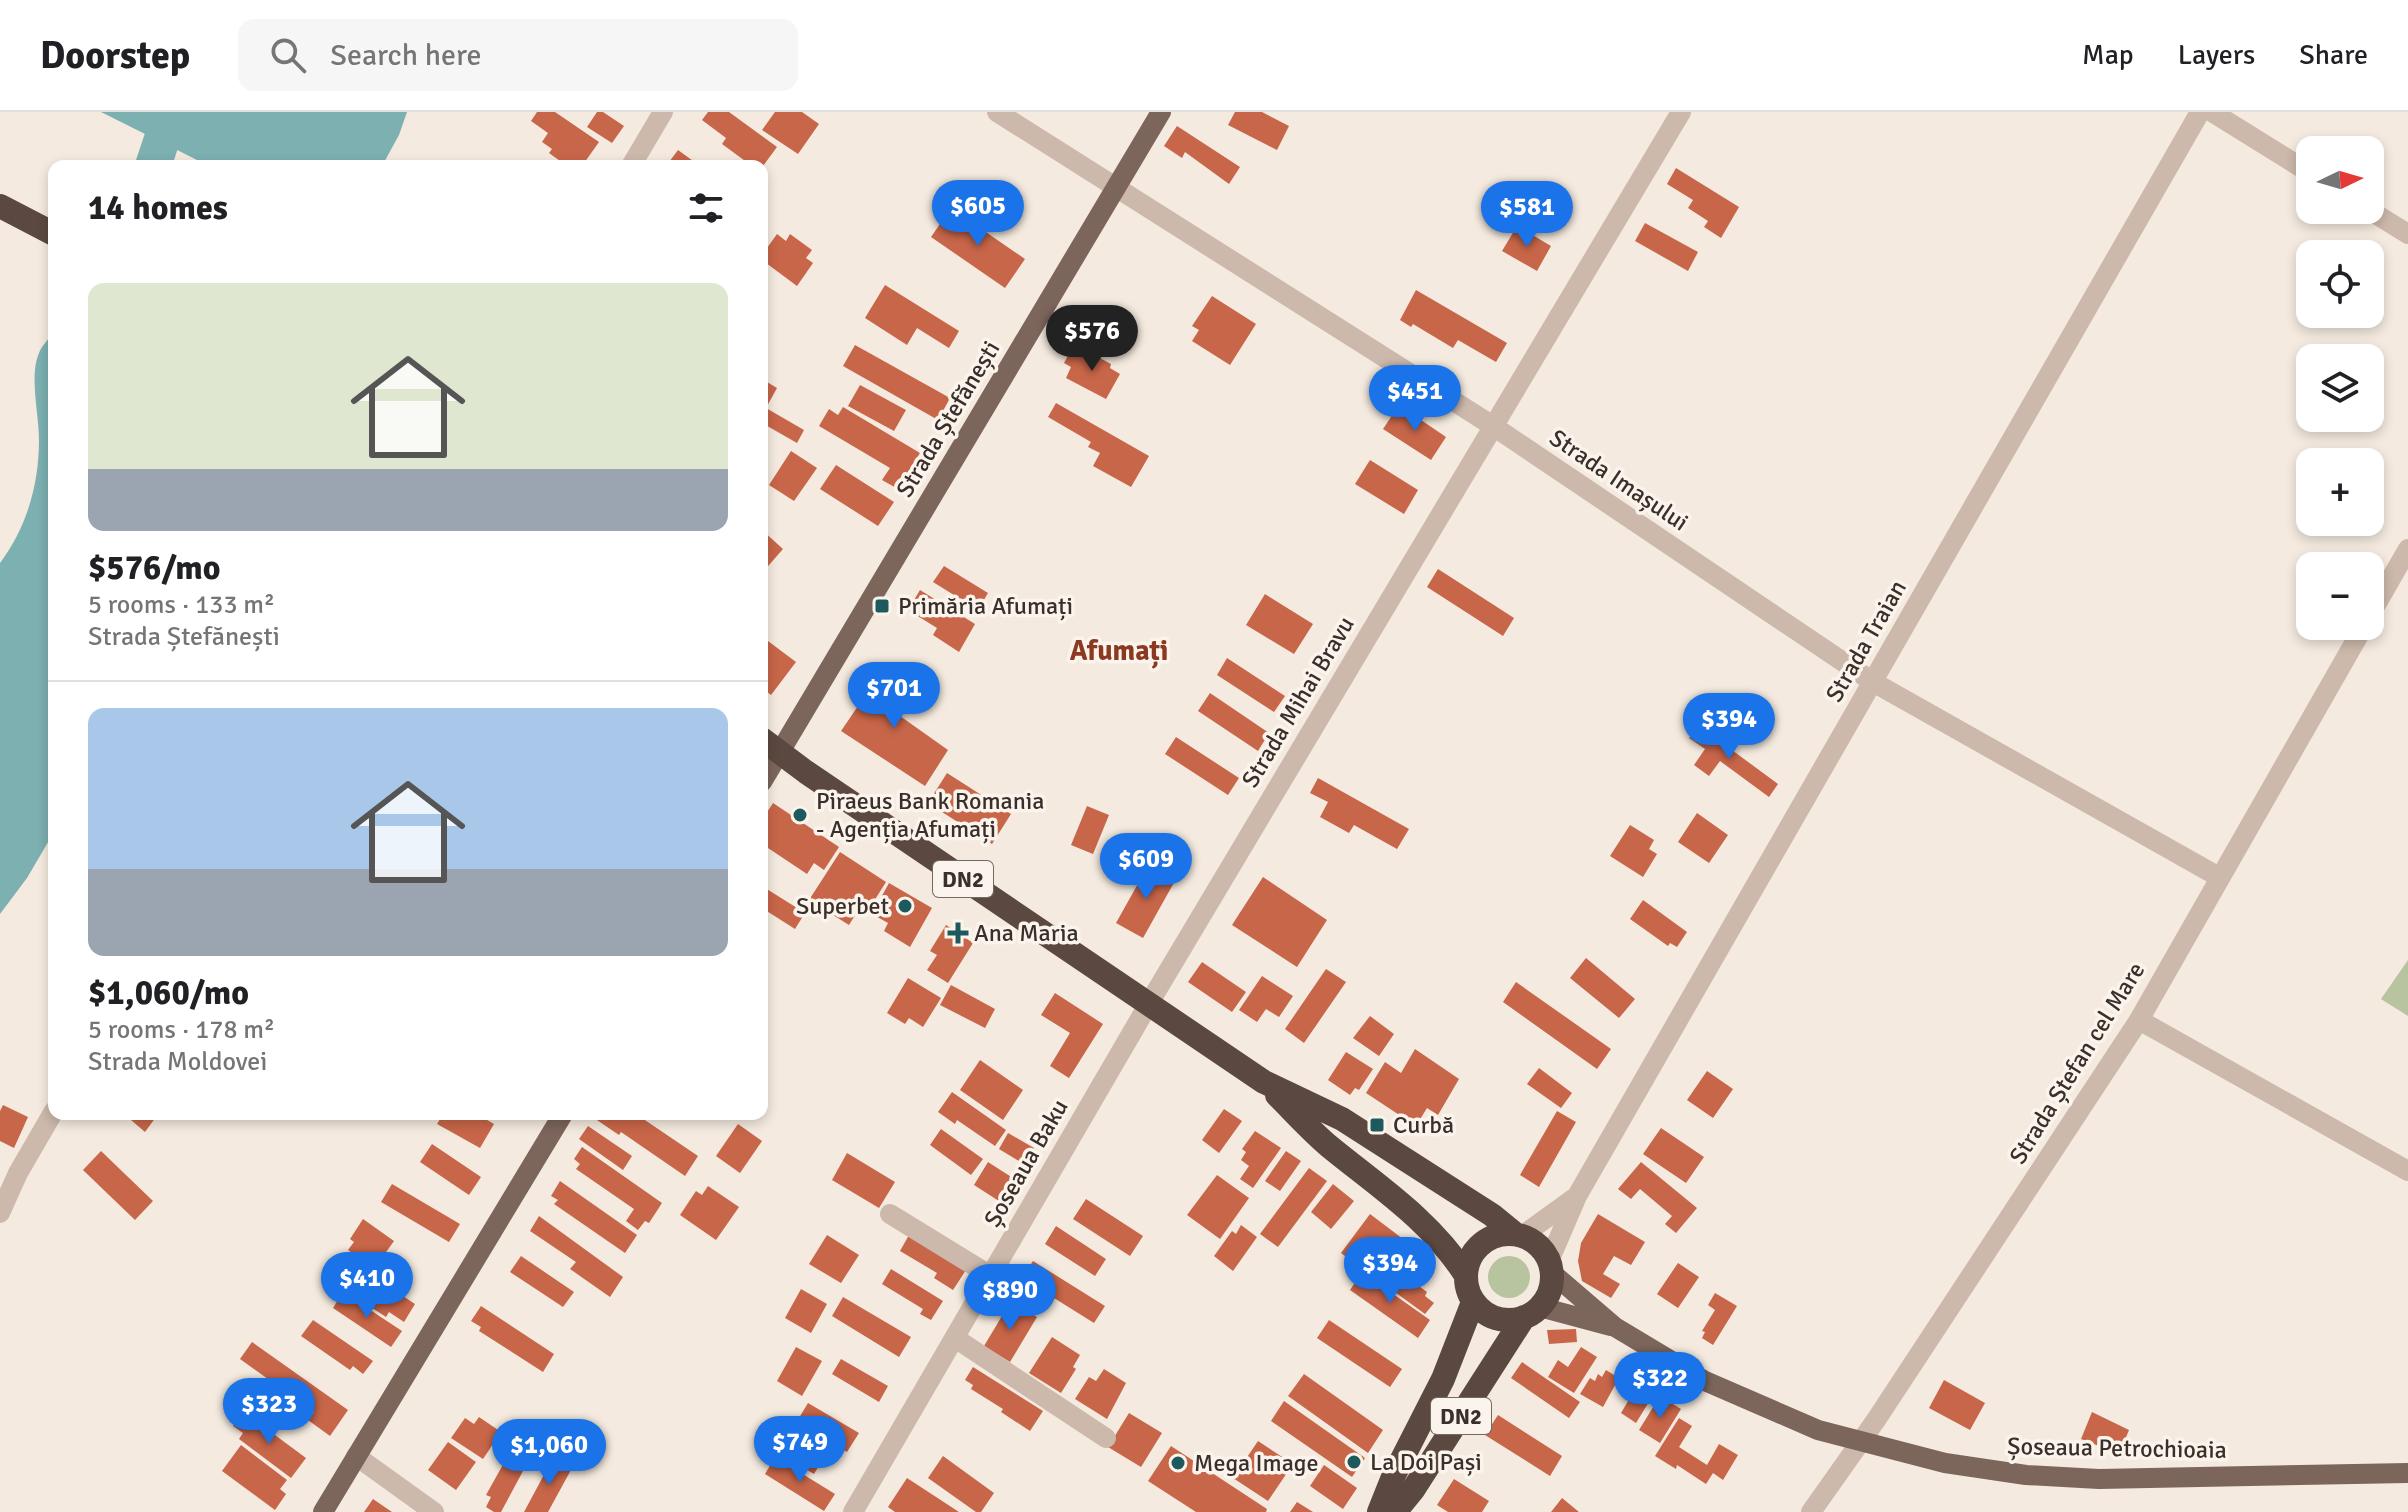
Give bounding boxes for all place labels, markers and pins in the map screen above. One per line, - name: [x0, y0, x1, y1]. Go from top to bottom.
- pin: $605: [931, 180, 1025, 248]
- pin: $581: [1480, 181, 1574, 249]
- pin: $576: [1045, 305, 1139, 373]
- pin: $451: [1368, 365, 1462, 433]
- place label: Primăria Afumați: [898, 591, 1073, 621]
- marker: Primăria Afumați: [873, 597, 891, 615]
- pin: $701: [847, 662, 941, 730]
- pin: $394: [1682, 693, 1776, 761]
- place label: Piraeus Bank Romania - Agenția Afumați: [816, 786, 1045, 844]
- marker: Piraeus Bank Romania - Agenția Afumați: [791, 806, 809, 824]
- pin: $609: [1099, 833, 1193, 901]
- place label: Superbet: [796, 891, 889, 921]
- marker: Superbet: [896, 897, 914, 915]
- place label: Ana Maria: [974, 918, 1079, 948]
- marker: Ana Maria: [949, 924, 967, 942]
- place label: Curbă: [1393, 1110, 1454, 1140]
- marker: Curbă: [1368, 1116, 1386, 1134]
- pin: $394: [1343, 1237, 1437, 1305]
- pin: $410: [320, 1252, 414, 1320]
- pin: $890: [963, 1264, 1057, 1332]
- pin: $322: [1613, 1352, 1707, 1420]
- pin: $323: [222, 1378, 316, 1446]
- pin: $749: [753, 1416, 847, 1484]
- pin: $1,060: [484, 1419, 614, 1487]
- place label: La Doi Pași: [1370, 1447, 1482, 1477]
- place label: Mega Image: [1194, 1448, 1318, 1478]
- marker: La Doi Pași: [1345, 1453, 1363, 1471]
- marker: Mega Image: [1169, 1454, 1187, 1472]

